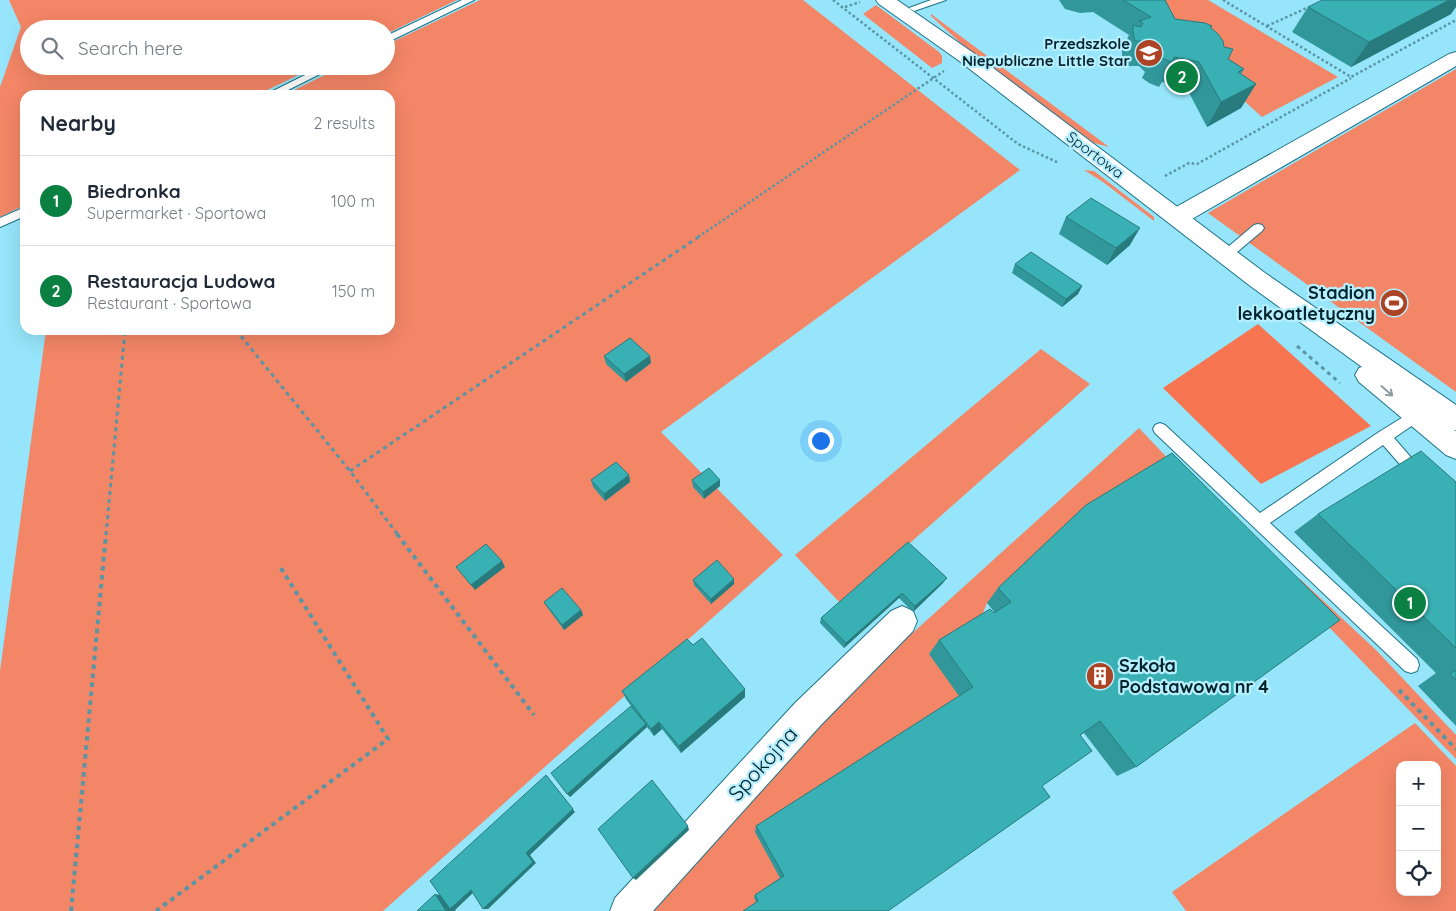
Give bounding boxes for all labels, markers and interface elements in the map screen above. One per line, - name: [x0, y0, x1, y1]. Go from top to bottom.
- search box: [20, 20, 395, 75]
- icon: search: [38, 34, 66, 62]
- place label: Przedszkole Niepubliczne Little Star: [962, 34, 1130, 70]
- text: Search here: [78, 36, 183, 60]
- school or university icon: Przedszkole Niepubliczne Little Star: [1134, 38, 1164, 68]
- pin: 2: [1166, 58, 1198, 96]
- text: Nearby: [40, 110, 116, 136]
- text: 2 results: [313, 113, 375, 133]
- street label: Sportowa: [1063, 127, 1128, 182]
- text: Biedronka: [87, 179, 181, 203]
- text: 1: [53, 191, 59, 211]
- text: 100 m: [331, 191, 375, 211]
- text: Supermarket · Sportowa: [87, 203, 266, 223]
- text: Restauracja Ludowa: [87, 269, 276, 293]
- text: 2: [51, 281, 61, 301]
- text: 150 m: [332, 281, 375, 301]
- place label: Stadion lekkoatletyczny: [1237, 281, 1375, 325]
- sports icon: Stadion lekkoatletyczny: [1379, 288, 1409, 318]
- text: Restaurant · Sportowa: [87, 293, 252, 313]
- one-way arrow: [1380, 386, 1393, 397]
- your location: [808, 428, 834, 454]
- pin: 1: [1394, 584, 1426, 622]
- place label: Szkoła Podstawowa nr 4: [1119, 654, 1269, 698]
- building icon: Szkoła Podstawowa nr 4: [1085, 661, 1115, 691]
- street label: Spokojna: [722, 721, 802, 806]
- map controls: [1396, 761, 1441, 896]
- button: +: [1396, 761, 1441, 806]
- button: −: [1396, 806, 1441, 851]
- button: locate: [1396, 851, 1441, 896]

